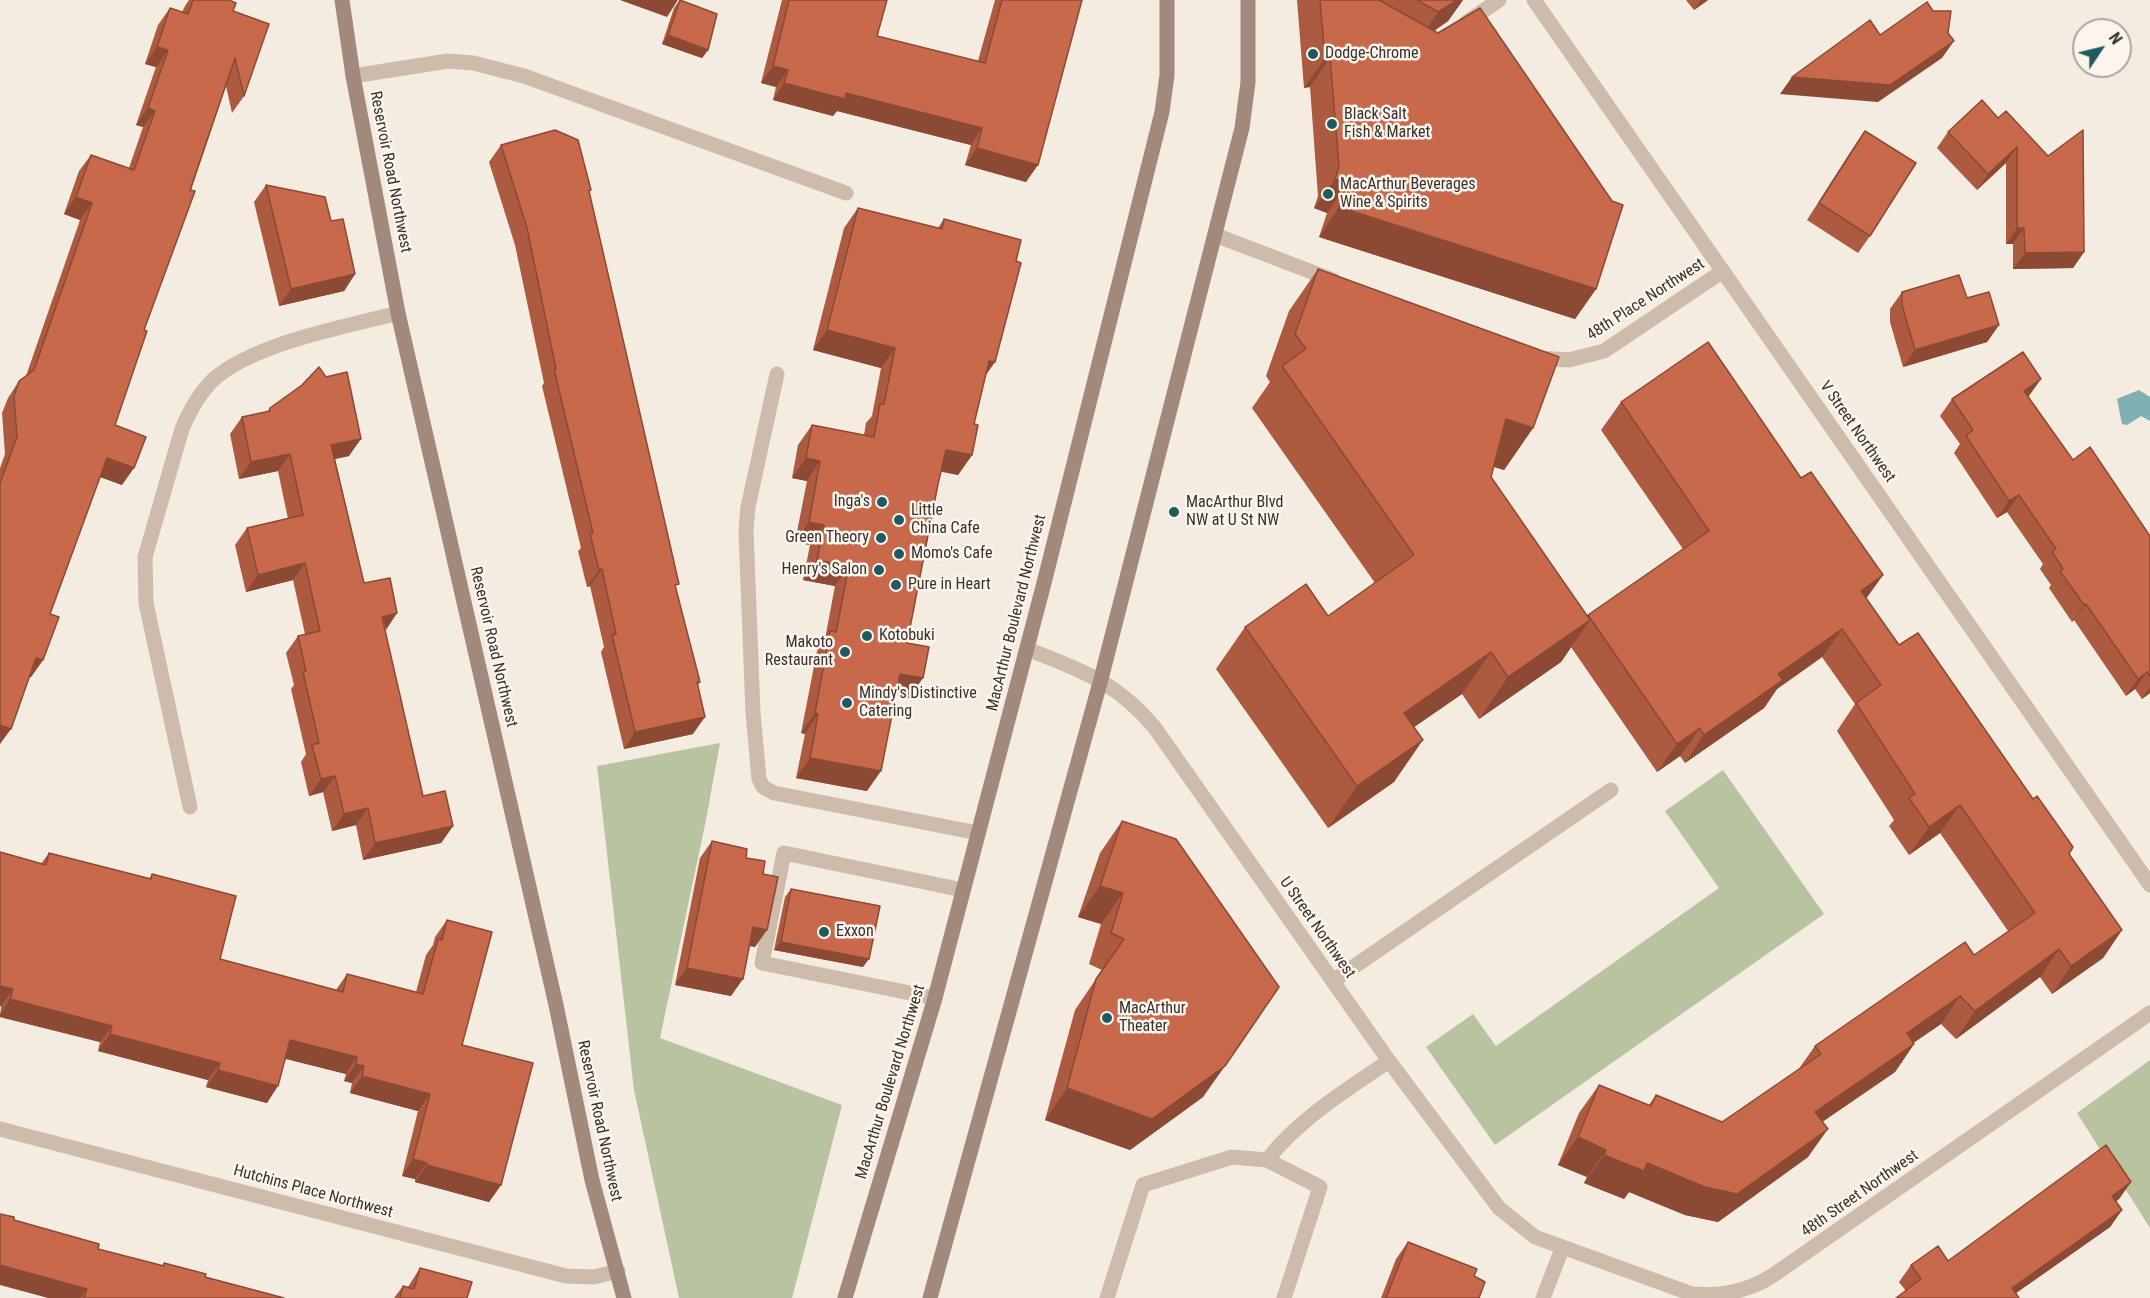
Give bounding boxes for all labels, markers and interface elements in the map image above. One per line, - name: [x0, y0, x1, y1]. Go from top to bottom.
- north arrow: [2072, 18, 2132, 78]
- text: N: [2105, 29, 2126, 48]
- place label: Dodge-Chrome: [1325, 44, 1419, 64]
- marker: Dodge-Chrome: [1306, 47, 1320, 61]
- street label: Reservoir Road Northwest: [365, 90, 415, 254]
- place label: Black Salt Fish & Market: [1344, 105, 1430, 143]
- marker: Black Salt Fish & Market: [1325, 117, 1339, 131]
- place label: MacArthur Beverages Wine & Spirits: [1340, 175, 1476, 213]
- marker: MacArthur Beverages Wine & Spirits: [1321, 187, 1335, 201]
- street label: 48th Place Northwest: [1584, 255, 1708, 345]
- street label: V Street Northwest: [1815, 378, 1899, 486]
- place label: Inga's: [834, 492, 870, 512]
- place label: MacArthur Blvd NW at U St NW: [1186, 493, 1283, 531]
- marker: Inga's: [875, 495, 889, 509]
- place label: Little China Cafe: [911, 501, 980, 539]
- marker: MacArthur Blvd NW at U St NW: [1167, 505, 1181, 519]
- marker: Little China Cafe: [892, 513, 906, 527]
- street label: MacArthur Boulevard Northwest: [983, 513, 1051, 713]
- place label: Green Theory: [785, 528, 869, 548]
- marker: Green Theory: [874, 531, 888, 545]
- place label: Momo's Cafe: [911, 544, 992, 564]
- marker: Momo's Cafe: [892, 547, 906, 561]
- place label: Henry's Salon: [781, 560, 867, 580]
- marker: Henry's Salon: [872, 563, 886, 577]
- street label: Reservoir Road Northwest: [465, 565, 521, 729]
- place label: Pure in Heart: [908, 575, 991, 595]
- marker: Pure in Heart: [889, 578, 903, 592]
- place label: Kotobuki: [879, 626, 935, 646]
- marker: Kotobuki: [860, 629, 874, 643]
- place label: Makoto Restaurant: [765, 633, 833, 671]
- marker: Makoto Restaurant: [838, 645, 852, 659]
- place label: Mindy's Distinctive Catering: [859, 684, 977, 722]
- marker: Mindy's Distinctive Catering: [840, 696, 854, 710]
- street label: U Street Northwest: [1275, 874, 1359, 982]
- place label: Exxon: [836, 922, 874, 942]
- marker: Exxon: [817, 925, 831, 939]
- street label: MacArthur Boulevard Northwest: [852, 982, 930, 1182]
- place label: MacArthur Theater: [1119, 999, 1186, 1037]
- marker: MacArthur Theater: [1100, 1011, 1114, 1025]
- street label: Reservoir Road Northwest: [573, 1039, 625, 1203]
- street label: 48th Street Northwest: [1798, 1146, 1922, 1242]
- street label: Hutchins Place Northwest: [231, 1161, 395, 1223]

